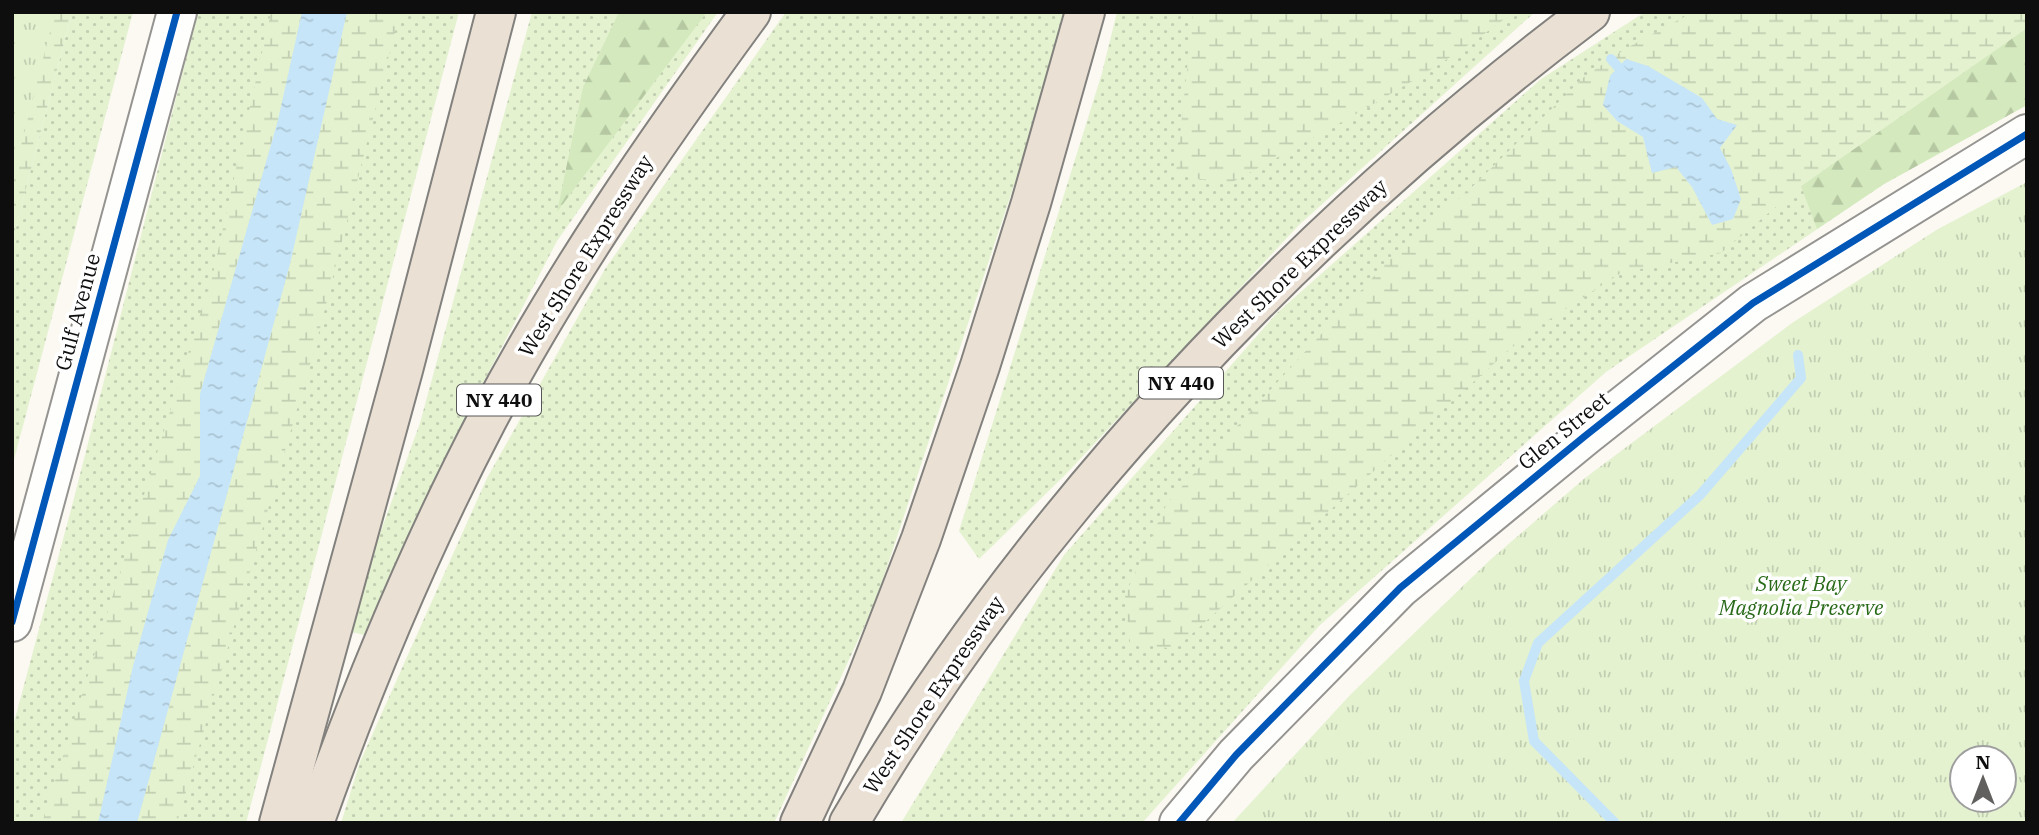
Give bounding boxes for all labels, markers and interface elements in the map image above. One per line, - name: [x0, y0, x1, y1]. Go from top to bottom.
- street label: West Shore Expressway: [511, 148, 659, 362]
- street label: West Shore Expressway: [1206, 172, 1394, 354]
- street label: Gulf Avenue: [48, 250, 106, 373]
- road number: NY 440: [1139, 368, 1223, 398]
- road number: NY 440: [457, 384, 541, 416]
- street label: Glen Street: [1512, 385, 1615, 476]
- park label: Sweet Bay Magnolia Preserve: [1718, 569, 1884, 621]
- street label: West Shore Expressway: [856, 589, 1010, 799]
- north arrow: [1948, 744, 2018, 814]
- text: N: [1975, 750, 1991, 774]

